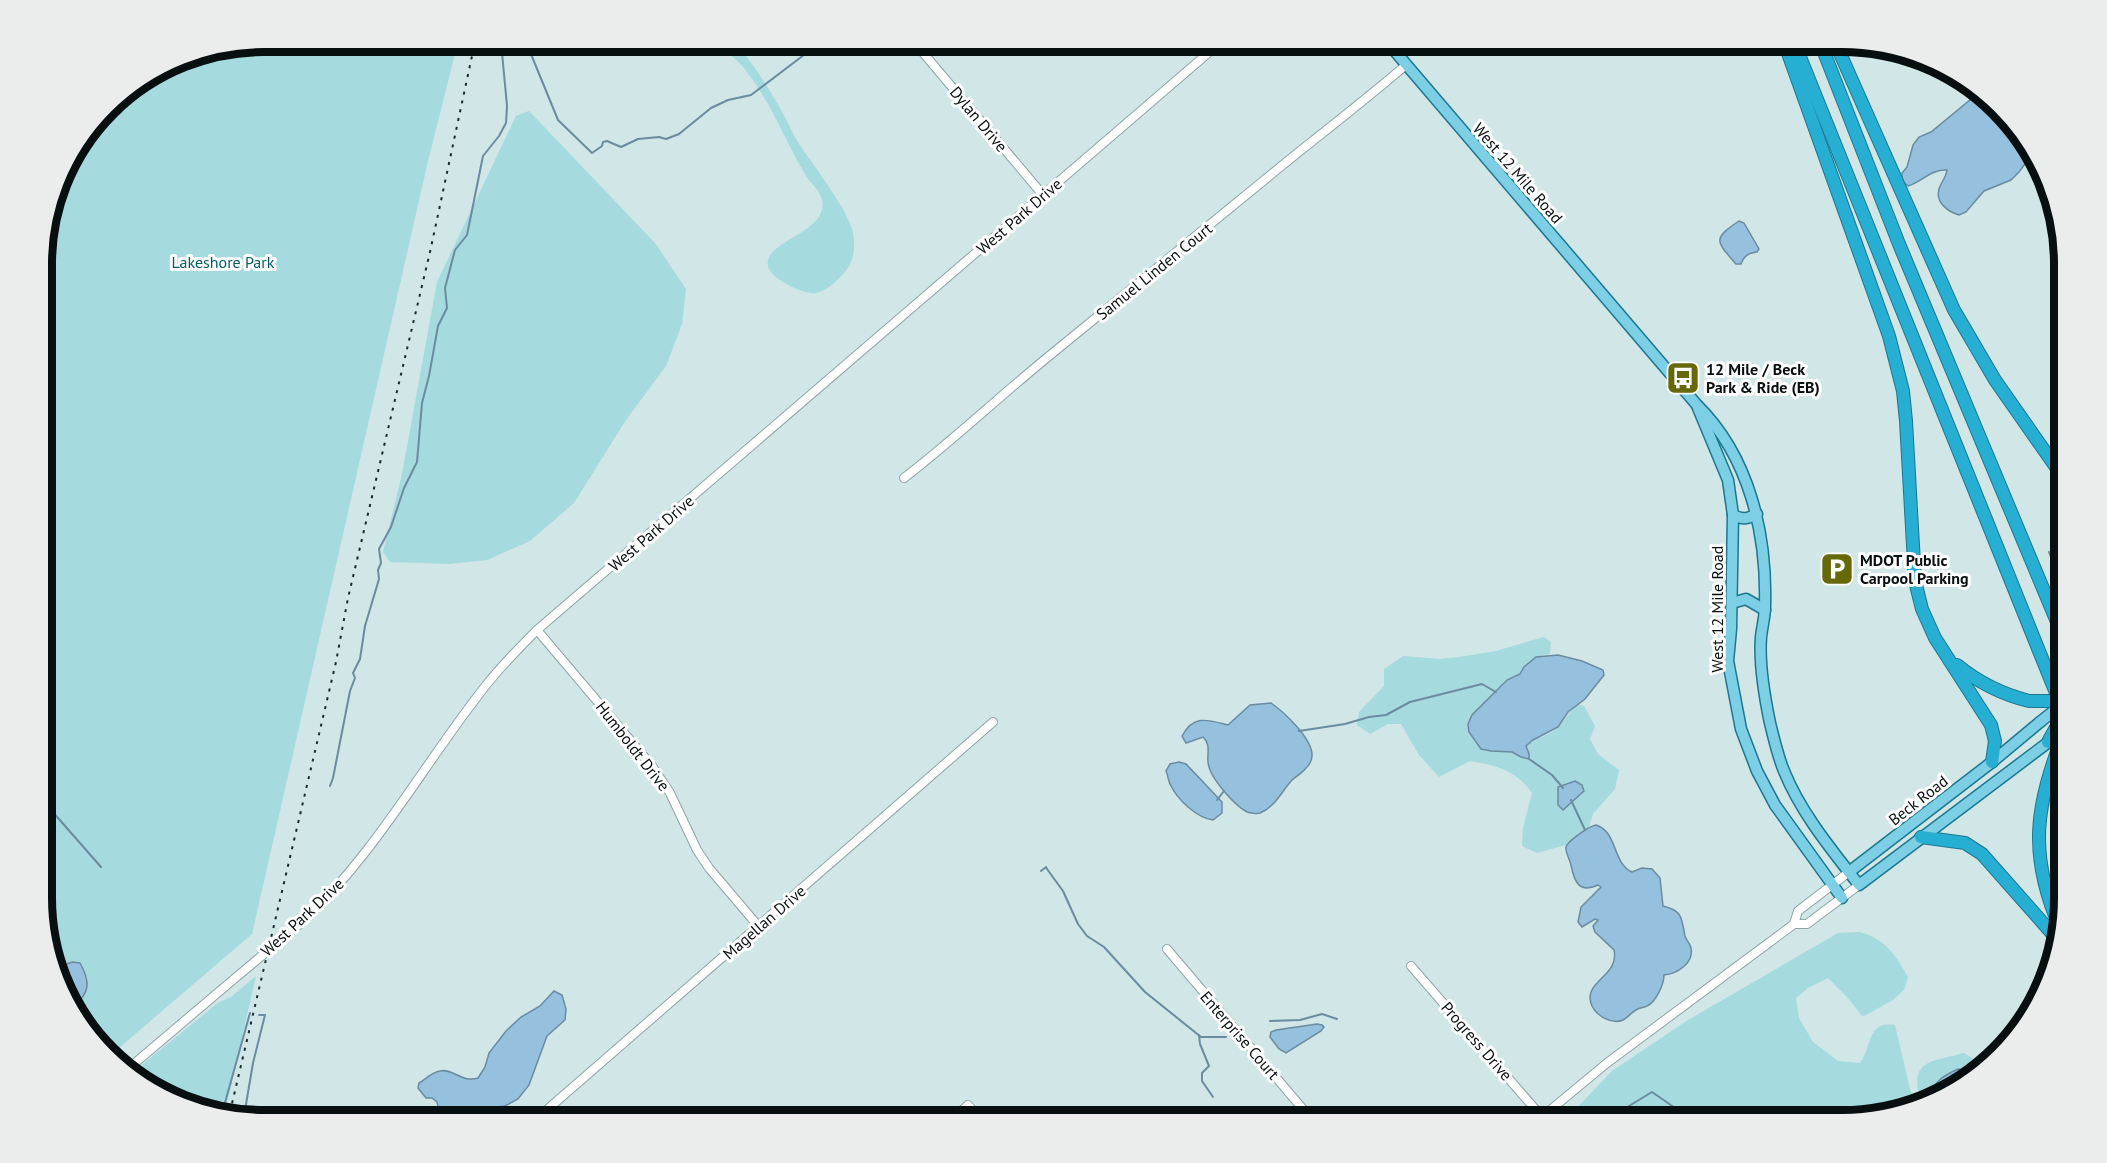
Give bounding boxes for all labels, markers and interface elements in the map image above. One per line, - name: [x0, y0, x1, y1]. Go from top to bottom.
- street label: Dylan Drive: [946, 82, 1012, 156]
- street label: West 12 Mile Road: [1469, 119, 1567, 227]
- street label: West Park Drive: [972, 174, 1066, 258]
- street label: Samuel Linden Court: [1092, 218, 1216, 324]
- park label: Lakeshore Park: [172, 252, 275, 272]
- place label: 12 Mile / Beck Park & Ride (EB): [1706, 359, 1820, 397]
- bus stop icon: 12 Mile / Beck Park & Ride (EB): [1665, 360, 1701, 396]
- street label: West Park Drive: [604, 491, 698, 575]
- street label: West 12 Mile Road: [1707, 546, 1727, 672]
- place label: MDOT Public Carpool Parking: [1860, 550, 1969, 588]
- parking icon: MDOT Public Carpool Parking: [1819, 551, 1855, 587]
- street label: Humboldt Drive: [592, 697, 674, 795]
- street label: Beck Road: [1884, 771, 1952, 829]
- street label: West Park Drive: [256, 873, 348, 961]
- street label: Magellan Drive: [718, 881, 810, 963]
- street label: Enterprise Court: [1196, 987, 1284, 1084]
- street label: Progress Drive: [1437, 997, 1517, 1085]

